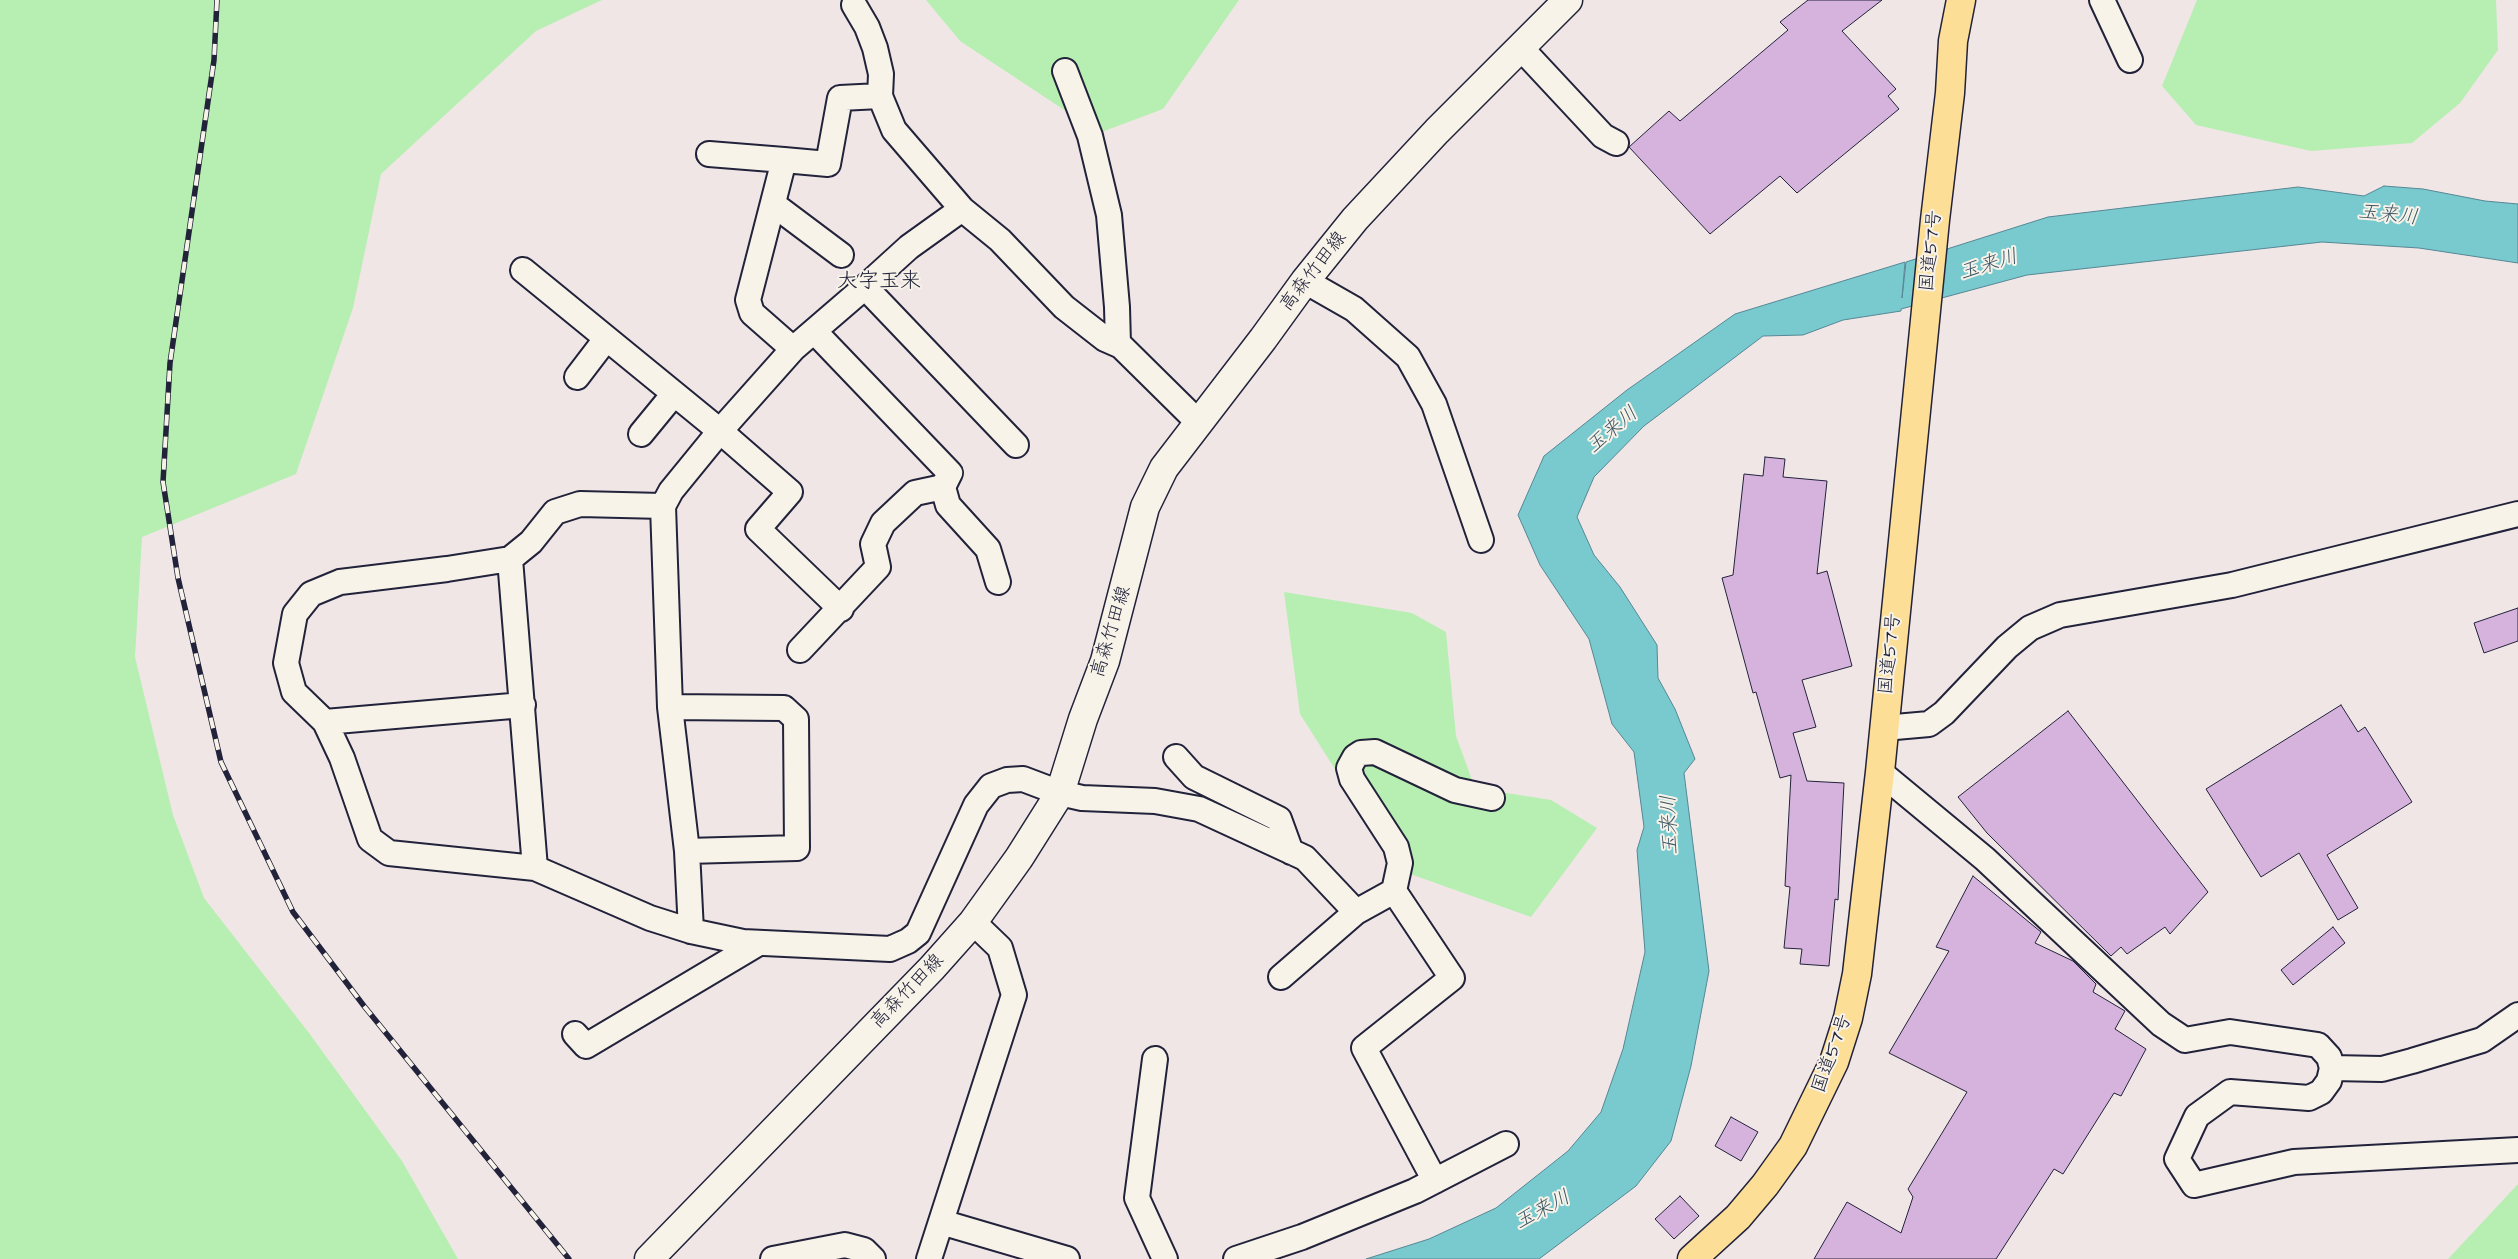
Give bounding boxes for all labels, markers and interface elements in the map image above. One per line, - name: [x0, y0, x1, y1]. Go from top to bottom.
- water label: 玉来川: [2357, 201, 2419, 231]
- street label: 国道57号: [1916, 209, 1948, 293]
- street label: 高森竹田線: [1276, 228, 1352, 316]
- water label: 玉来川: [1957, 246, 2021, 286]
- district label: 大字玉来: [837, 270, 921, 296]
- water label: 玉来川: [1582, 403, 1644, 459]
- street label: 高森竹田線: [1087, 583, 1137, 681]
- street label: 国道57号: [1875, 612, 1907, 696]
- water label: 玉来川: [1658, 795, 1684, 855]
- street label: 高森竹田線: [867, 950, 949, 1034]
- street label: 国道57号: [1808, 1012, 1858, 1096]
- water label: 玉来川: [1511, 1186, 1575, 1236]

